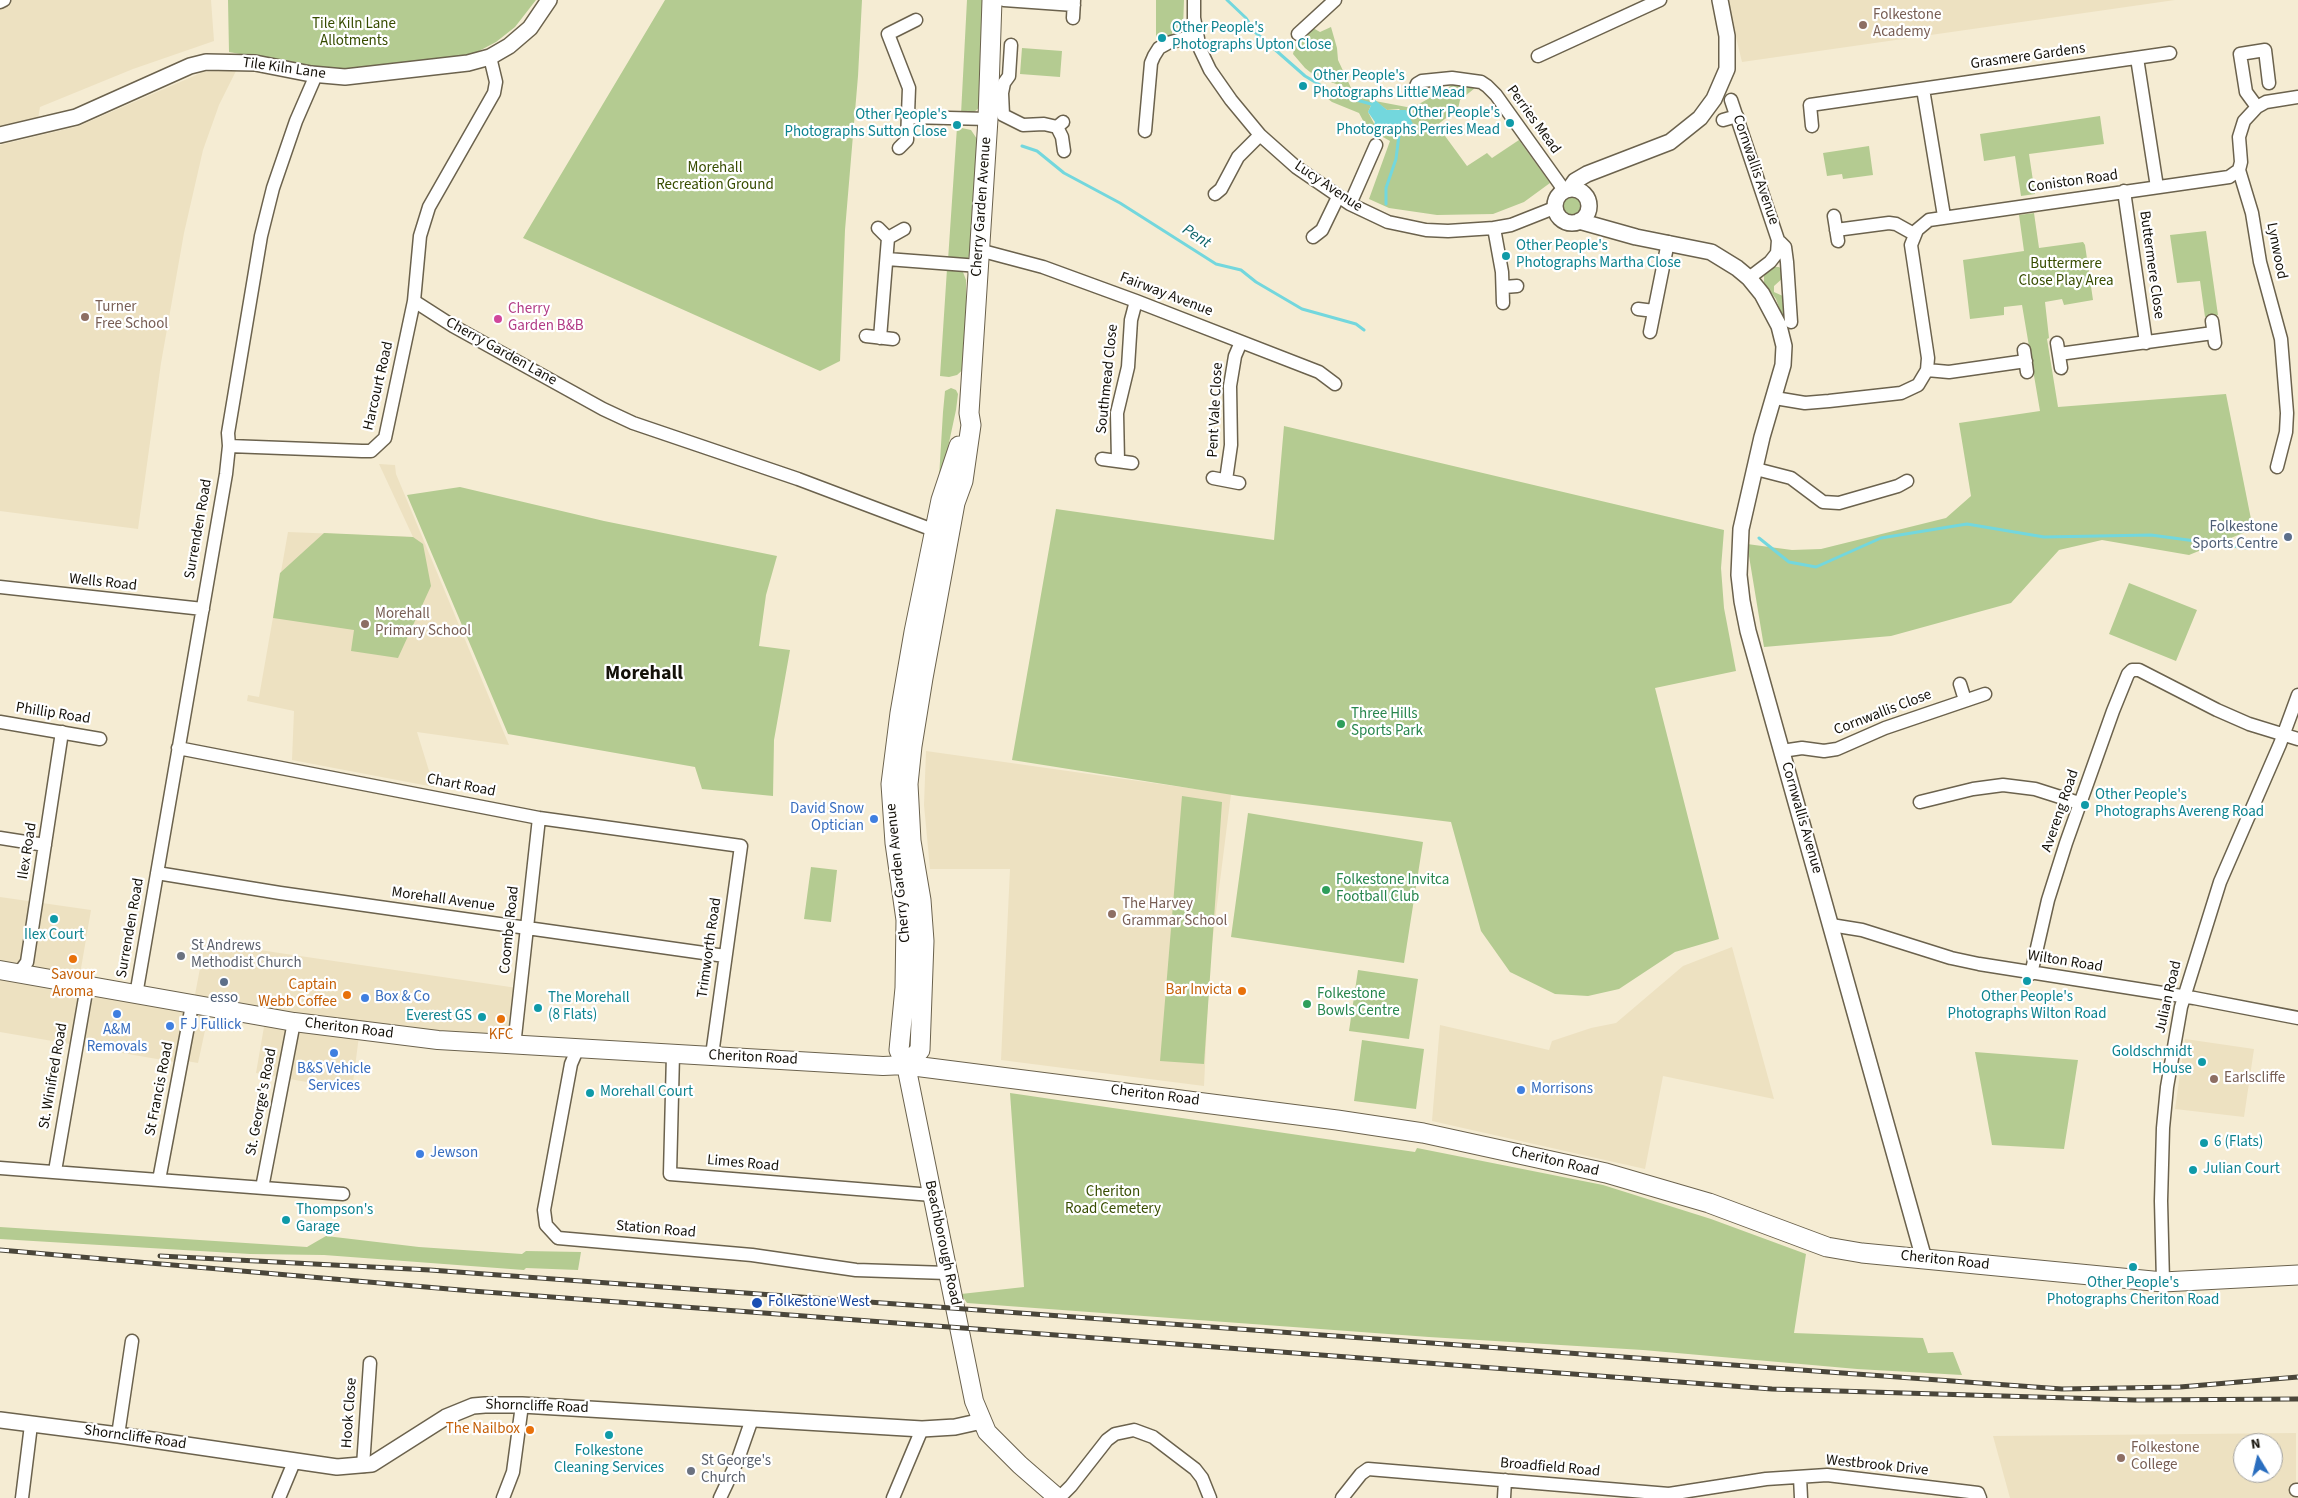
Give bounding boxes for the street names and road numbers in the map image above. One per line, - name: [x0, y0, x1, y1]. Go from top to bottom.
- street label: Grasmere Gardens: [1970, 40, 2086, 74]
- street label: Tile Kiln Lane: [241, 54, 327, 84]
- street label: Perries Mead: [1502, 82, 1564, 158]
- street label: Cornwallis Avenue: [1728, 113, 1782, 227]
- street label: Cherry Garden Avenue: [968, 137, 996, 277]
- street label: Lucy Avenue: [1290, 158, 1366, 216]
- street label: Coniston Road: [2027, 167, 2119, 197]
- street label: Buttermere Close: [2135, 210, 2167, 320]
- street label: Lynwood: [2262, 221, 2290, 281]
- street label: Fairway Avenue: [1117, 269, 1215, 321]
- street label: Cherry Garden Lane: [442, 314, 560, 390]
- street label: Southmead Close: [1093, 323, 1123, 435]
- street label: Harcourt Road: [360, 340, 398, 432]
- street label: Pent Vale Close: [1205, 362, 1227, 458]
- street label: Surrenden Road: [181, 478, 217, 580]
- street label: Wells Road: [68, 570, 138, 596]
- street label: Cornwallis Close: [1832, 686, 1934, 740]
- street label: Phillip Road: [14, 699, 92, 729]
- street label: Cornwallis Avenue: [1776, 760, 1826, 876]
- street label: Avereng Road: [2039, 767, 2083, 855]
- street label: Chart Road: [425, 771, 497, 801]
- street label: Cherry Garden Avenue: [883, 802, 915, 944]
- street label: Ilex Road: [15, 821, 41, 881]
- street label: Surrenden Road: [113, 877, 149, 979]
- street label: Morehall Avenue: [390, 884, 496, 916]
- street label: Coombe Road: [496, 885, 524, 975]
- street label: Trimworth Road: [694, 897, 726, 999]
- street label: Wilton Road: [2026, 947, 2104, 977]
- street label: Julian Road: [2152, 959, 2186, 1035]
- street label: Cheriton Road: [304, 1015, 394, 1043]
- street label: St. Winifred Road: [36, 1022, 72, 1130]
- street label: St Francis Road: [142, 1040, 178, 1138]
- street label: St. George's Road: [243, 1047, 281, 1157]
- street label: Cheriton Road: [708, 1047, 798, 1069]
- street label: Cheriton Road: [1110, 1082, 1200, 1110]
- street label: Cheriton Road: [1509, 1143, 1601, 1181]
- street label: Limes Road: [706, 1152, 780, 1176]
- street label: Beachborough Road: [920, 1179, 964, 1307]
- street label: Station Road: [615, 1218, 697, 1242]
- street label: Cheriton Road: [1900, 1247, 1990, 1275]
- street label: Hook Close: [339, 1377, 361, 1449]
- street label: Shorncliffe Road: [485, 1396, 589, 1418]
- street label: Shorncliffe Road: [83, 1422, 187, 1454]
- street label: Westbrook Drive: [1825, 1452, 1929, 1480]
- street label: Broadfield Road: [1499, 1455, 1601, 1481]

